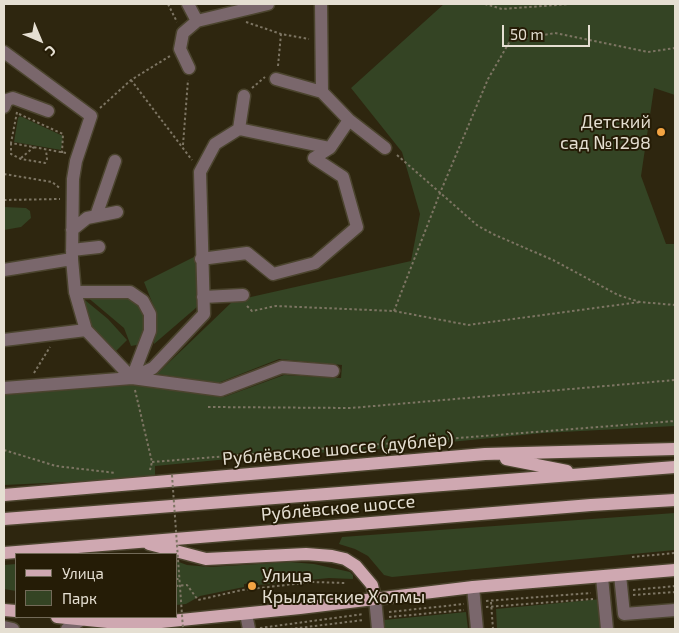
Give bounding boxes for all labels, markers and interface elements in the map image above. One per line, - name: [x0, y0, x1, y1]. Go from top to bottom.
- north arrow: [15, 15, 65, 65]
- scale bar: [504, 15, 592, 47]
- text: 50 m: [510, 25, 544, 43]
- text: С: [42, 42, 60, 60]
- place label: Детский сад №1298: [560, 111, 651, 154]
- marker: Детский сад №1298: [655, 126, 667, 138]
- street label: Рублёвское шоссе (дублёр): [221, 428, 455, 470]
- street label: Рублёвское шоссе: [260, 490, 416, 526]
- legend: [15, 553, 178, 618]
- text: Улица: [62, 564, 104, 582]
- place label: Улица Крылатские Холмы: [262, 565, 425, 608]
- marker: Улица Крылатские Холмы: [246, 580, 258, 592]
- text: Парк: [62, 589, 97, 607]

